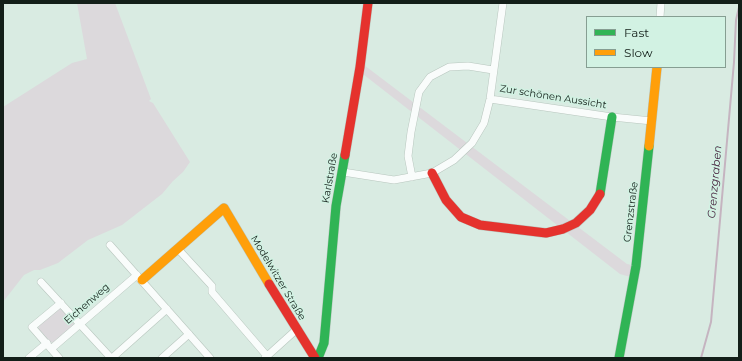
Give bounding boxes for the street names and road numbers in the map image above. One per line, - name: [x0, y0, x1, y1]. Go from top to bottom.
- street label: Zur schönen Aussicht: [499, 83, 607, 111]
- street label: Karlstraße: [320, 152, 340, 204]
- street label: Grenzstraße: [621, 181, 641, 243]
- street label: Modelwitzer Straße: [248, 233, 308, 323]
- street label: Eichenweg: [62, 281, 112, 327]

